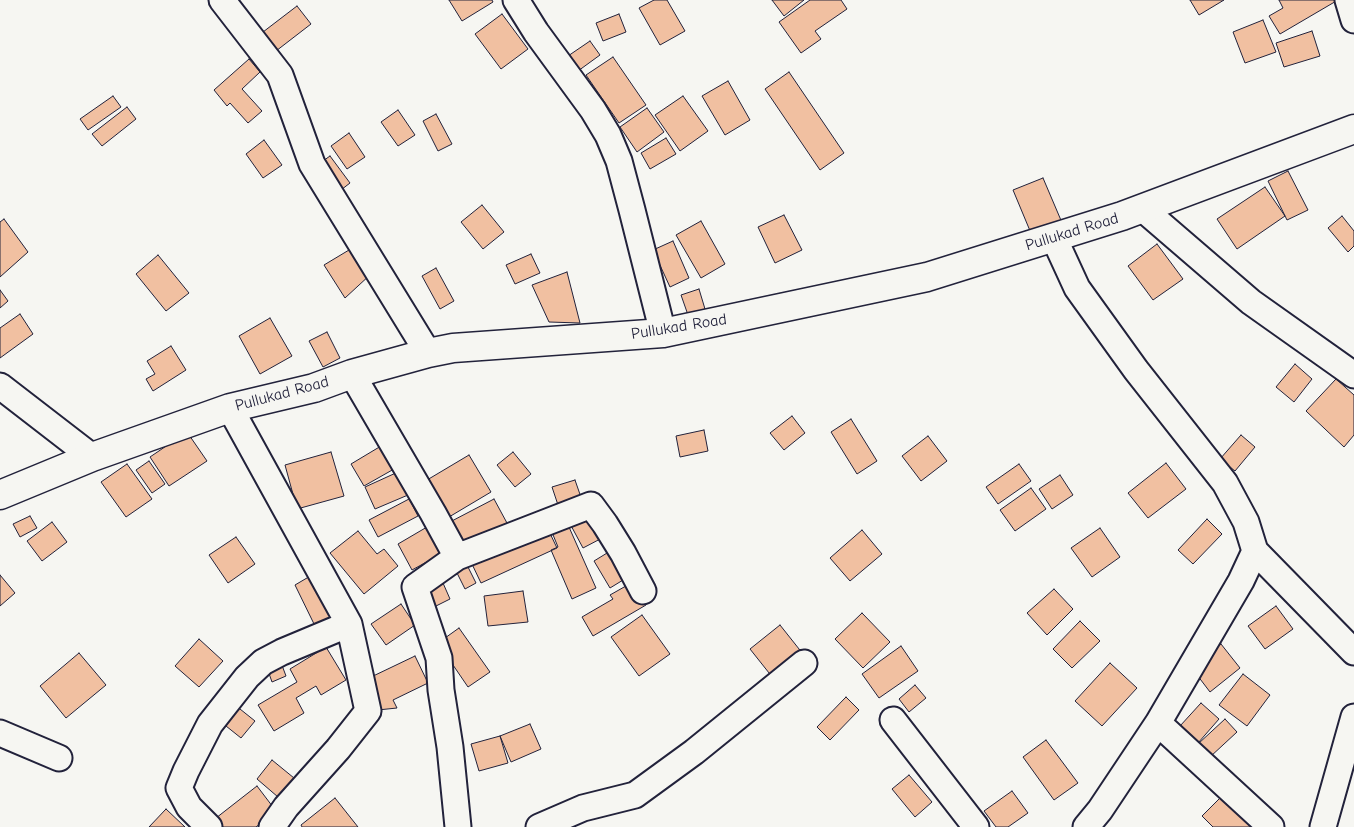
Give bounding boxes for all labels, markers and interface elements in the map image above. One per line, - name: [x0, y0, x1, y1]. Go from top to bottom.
- street label: Pullukad Road: [1023, 209, 1121, 255]
- street label: Pullukad Road: [630, 310, 728, 344]
- street label: Pullukad Road: [233, 372, 331, 416]

